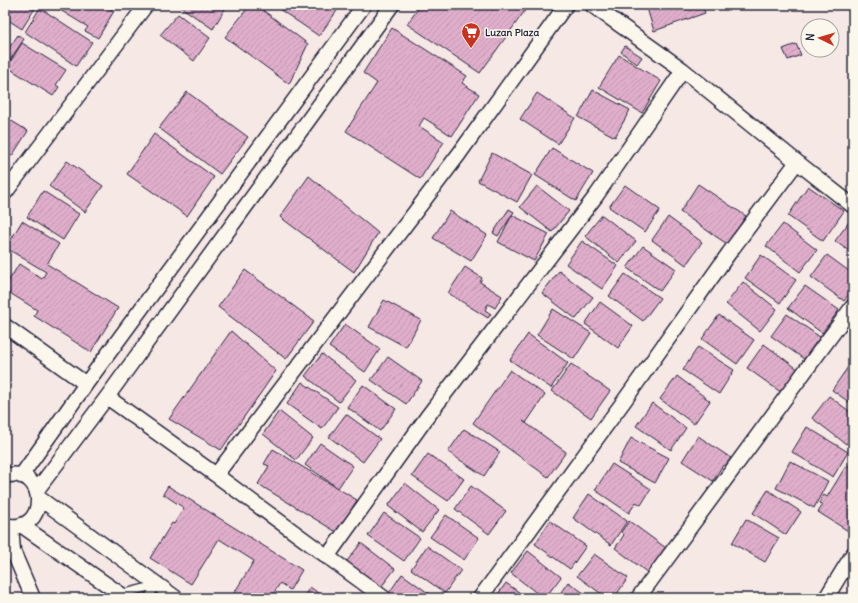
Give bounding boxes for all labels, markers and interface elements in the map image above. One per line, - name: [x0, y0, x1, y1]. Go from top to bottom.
- north arrow: [800, 18, 840, 58]
- supermarket icon: Luzan Plaza: [460, 21, 482, 49]
- place label: Luzan Plaza: [485, 26, 539, 39]
- text: N: [803, 33, 817, 42]

